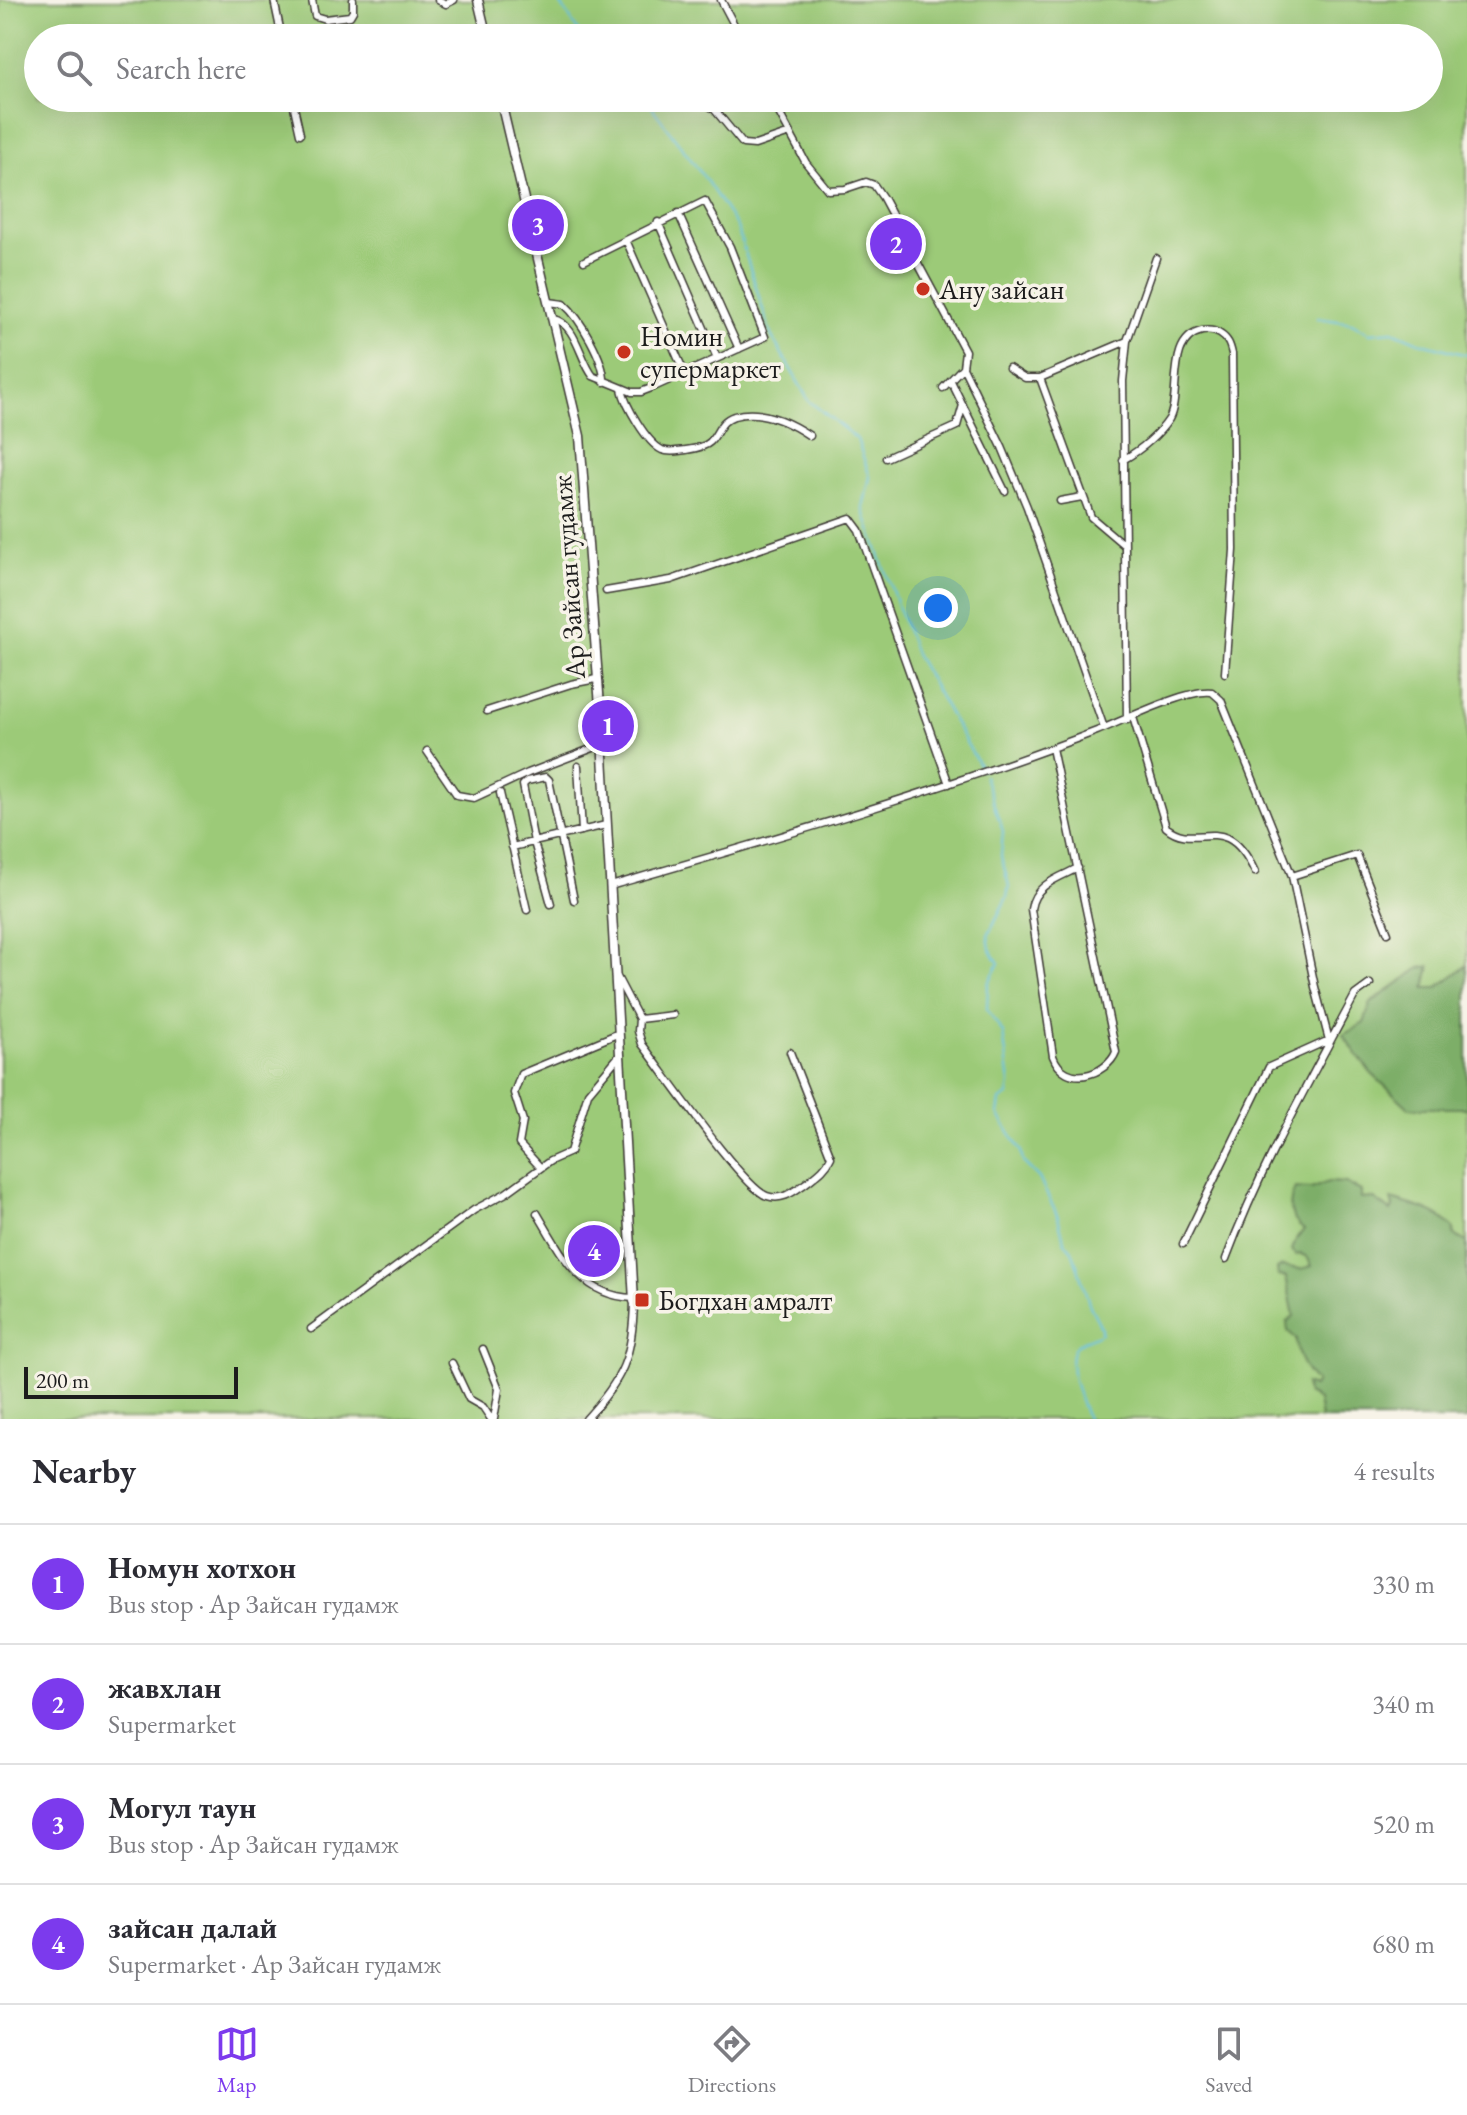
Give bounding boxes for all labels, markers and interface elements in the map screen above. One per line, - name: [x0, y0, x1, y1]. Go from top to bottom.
- search box: [24, 24, 1443, 112]
- icon: search: [52, 46, 96, 90]
- text: Search here: [116, 49, 246, 88]
- pin: 3: [512, 195, 564, 255]
- pin: 2: [870, 214, 922, 274]
- place label: Ану зайсан: [938, 271, 1064, 307]
- marker: Ану зайсан: [914, 280, 932, 298]
- place label: Номин супермаркет: [640, 318, 781, 386]
- marker: Номин супермаркет: [615, 343, 633, 361]
- street label: Ар Зайсан гудамж: [543, 473, 593, 681]
- your location: [918, 588, 958, 628]
- pin: 1: [582, 696, 634, 756]
- pin: 4: [568, 1221, 620, 1281]
- place label: Богдхан амралт: [658, 1282, 833, 1318]
- marker: Богдхан амралт: [633, 1291, 651, 1309]
- scale bar: [24, 1363, 238, 1399]
- text: 200 m: [36, 1366, 89, 1395]
- text: Nearby: [32, 1449, 136, 1493]
- text: 4 results: [1354, 1454, 1435, 1488]
- text: Номун хотхон: [108, 1548, 296, 1587]
- text: 1: [51, 1567, 65, 1601]
- text: 330 m: [1372, 1567, 1435, 1601]
- text: Bus stop · Ар Зайсан гудамж: [108, 1587, 399, 1621]
- text: жавхлан: [108, 1668, 221, 1707]
- text: 2: [51, 1687, 65, 1721]
- text: 340 m: [1372, 1687, 1435, 1721]
- text: Supermarket: [108, 1707, 236, 1741]
- text: Могул таун: [108, 1788, 256, 1827]
- text: 3: [51, 1807, 65, 1841]
- text: 520 m: [1372, 1807, 1435, 1841]
- text: Bus stop · Ар Зайсан гудамж: [108, 1827, 399, 1861]
- text: зайсан далай: [108, 1908, 277, 1947]
- text: 4: [51, 1927, 65, 1961]
- text: 680 m: [1372, 1927, 1435, 1961]
- text: Supermarket · Ар Зайсан гудамж: [108, 1947, 441, 1981]
- tab: Map: [215, 2022, 259, 2099]
- tab: Directions: [688, 2022, 776, 2099]
- tab: Saved: [1205, 2022, 1252, 2099]

